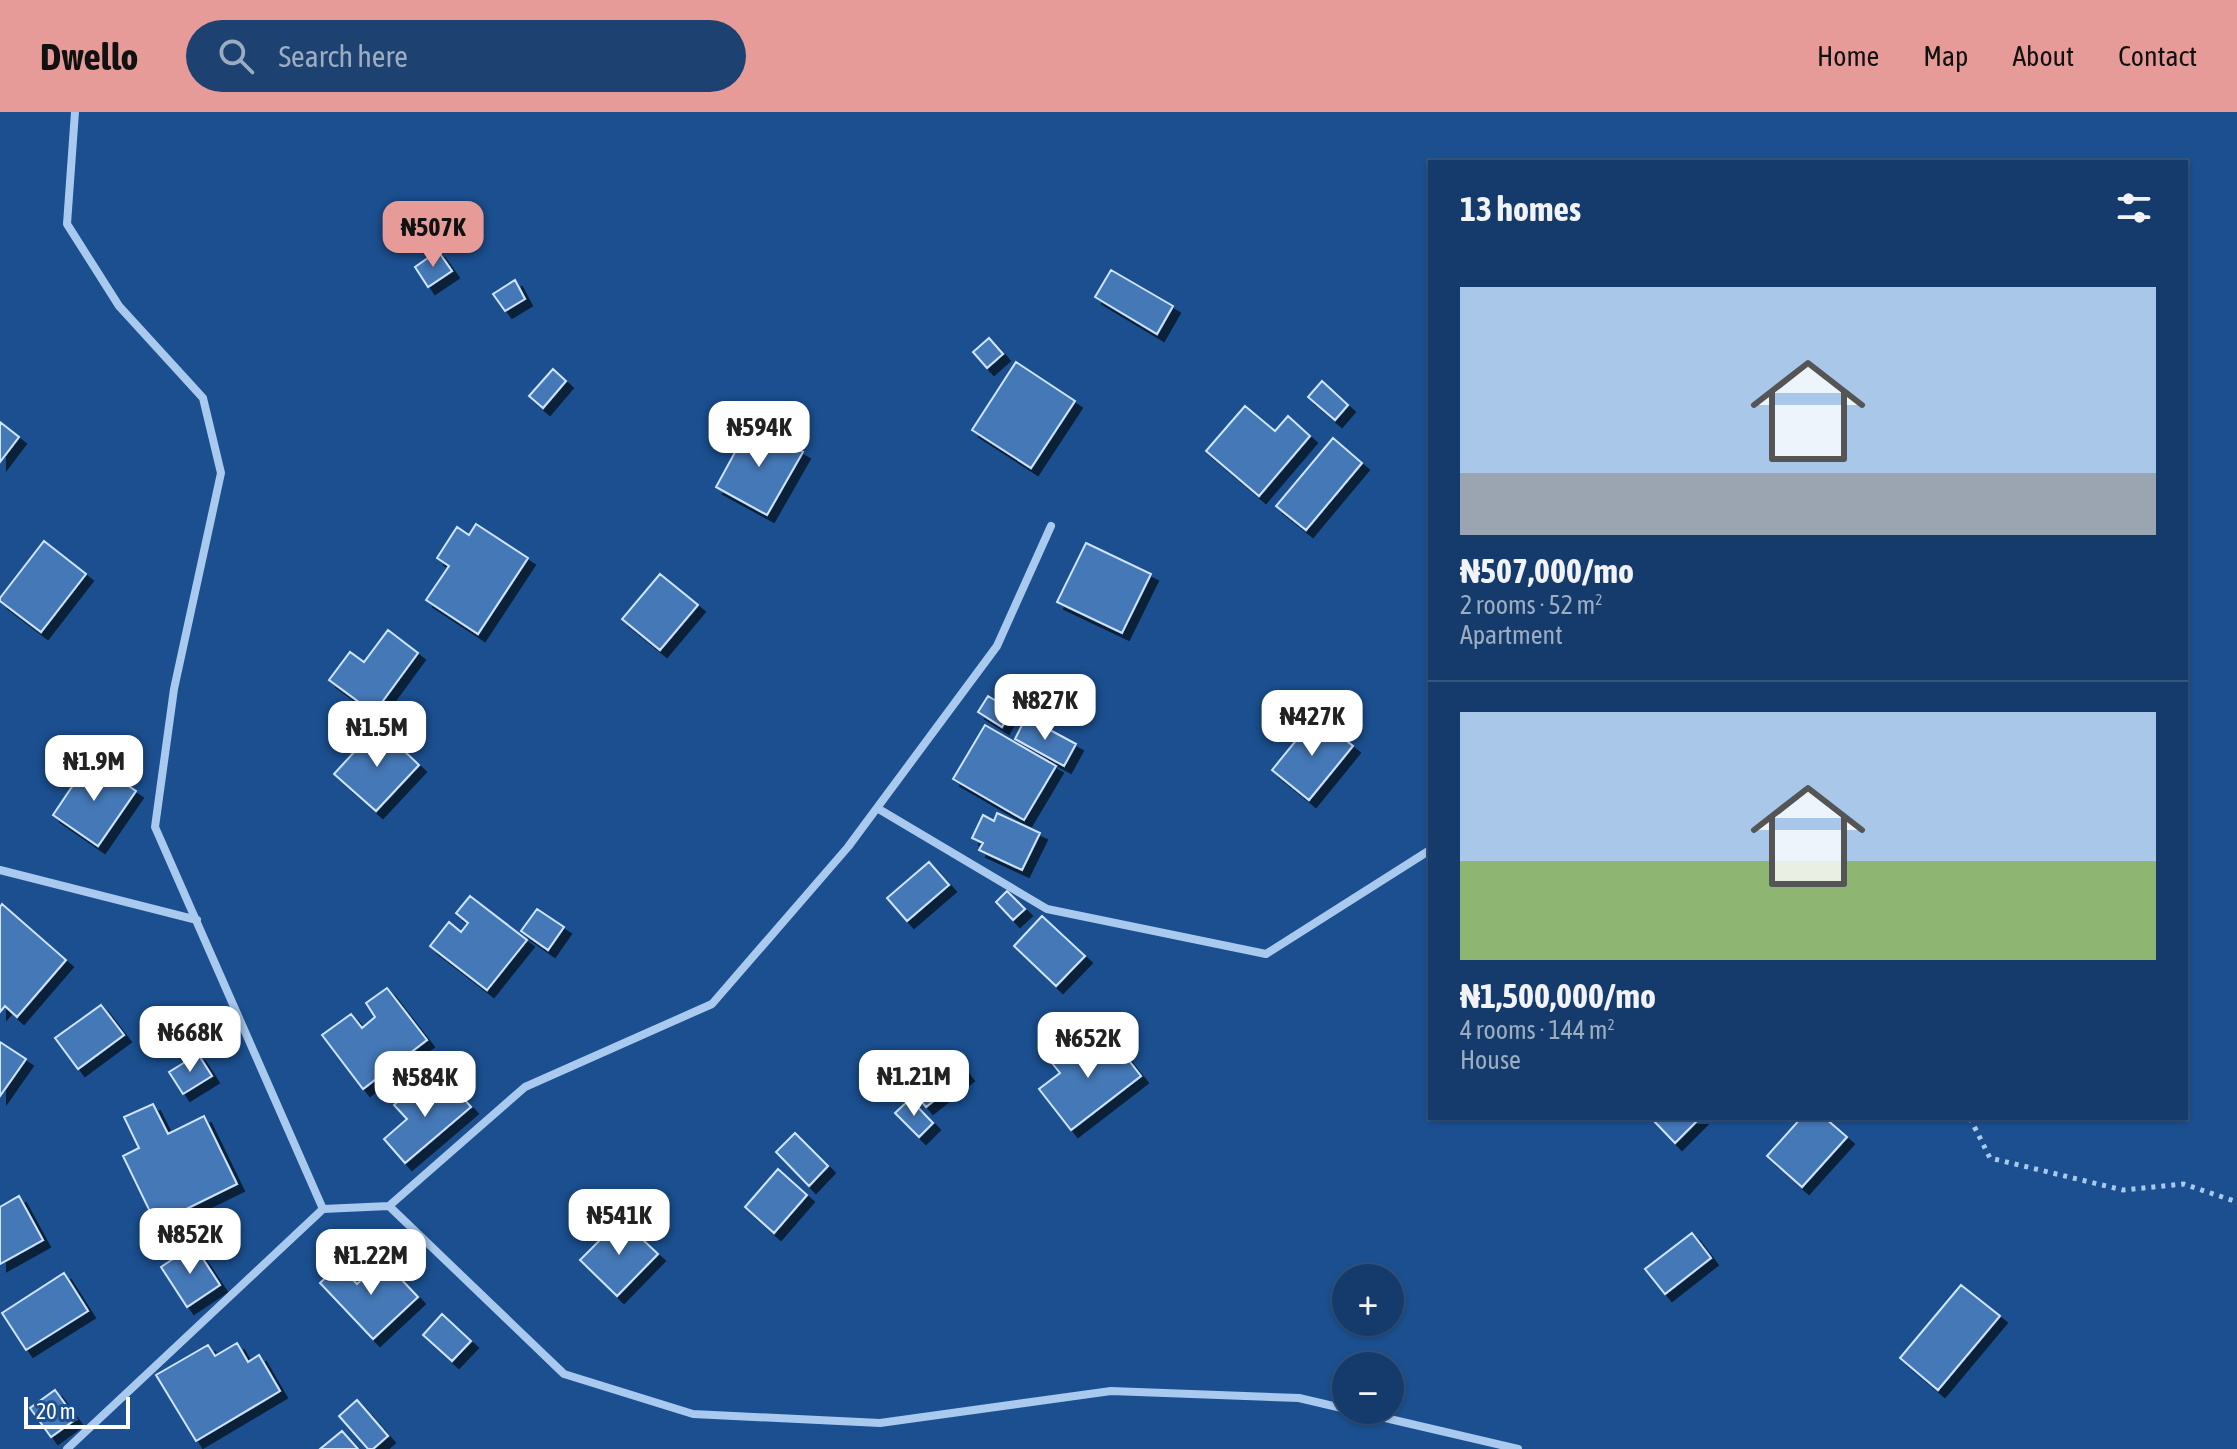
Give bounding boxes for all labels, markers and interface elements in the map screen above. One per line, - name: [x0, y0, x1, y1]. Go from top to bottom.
- search box: [186, 20, 746, 92]
- icon: search: [214, 34, 258, 78]
- text: Dwello: [40, 35, 138, 78]
- text: Search here: [278, 39, 408, 73]
- text: Home: [1817, 40, 1879, 72]
- text: Map: [1923, 40, 1968, 72]
- text: About: [2012, 40, 2074, 72]
- text: Contact: [2118, 40, 2197, 72]
- icon: filters: [2112, 186, 2156, 230]
- text: 13 homes: [1460, 189, 1581, 228]
- pin: ₦507K: [377, 201, 489, 269]
- text: ₦507K: [401, 212, 465, 242]
- icon: home: [1736, 339, 1880, 483]
- pin: ₦594K: [703, 401, 815, 469]
- text: ₦594K: [727, 412, 791, 442]
- text: ₦507,000/mo: [1460, 551, 1634, 590]
- text: 2 rooms · 52 m²: [1460, 590, 1602, 620]
- text: Apartment: [1460, 620, 1563, 650]
- pin: ₦827K: [989, 674, 1101, 742]
- text: ₦827K: [1013, 685, 1077, 715]
- pin: ₦427K: [1256, 690, 1368, 758]
- pin: ₦1.5M: [321, 701, 433, 769]
- text: ₦427K: [1280, 701, 1344, 731]
- text: ₦1.5M: [346, 712, 408, 742]
- pin: ₦1.9M: [38, 735, 150, 803]
- text: ₦1.9M: [63, 746, 125, 776]
- icon: home: [1736, 764, 1880, 908]
- text: ₦1,500,000/mo: [1460, 976, 1656, 1015]
- pin: ₦668K: [134, 1006, 246, 1074]
- pin: ₦652K: [1032, 1012, 1144, 1080]
- text: 4 rooms · 144 m²: [1460, 1015, 1615, 1045]
- text: ₦668K: [158, 1017, 222, 1047]
- text: ₦652K: [1056, 1023, 1120, 1053]
- text: House: [1460, 1045, 1521, 1075]
- pin: ₦1.21M: [849, 1050, 979, 1118]
- pin: ₦584K: [369, 1051, 481, 1119]
- text: ₦1.21M: [877, 1061, 951, 1091]
- text: ₦584K: [393, 1062, 457, 1092]
- pin: ₦541K: [563, 1189, 675, 1257]
- text: ₦541K: [587, 1200, 651, 1230]
- pin: ₦852K: [134, 1208, 246, 1276]
- text: ₦852K: [158, 1219, 222, 1249]
- pin: ₦1.22M: [306, 1229, 436, 1297]
- text: ₦1.22M: [334, 1240, 408, 1270]
- map controls: [1332, 1264, 1404, 1424]
- button: +: [1332, 1264, 1404, 1336]
- button: −: [1332, 1352, 1404, 1424]
- scale bar: [24, 1393, 130, 1429]
- text: 20 m: [36, 1398, 76, 1424]

